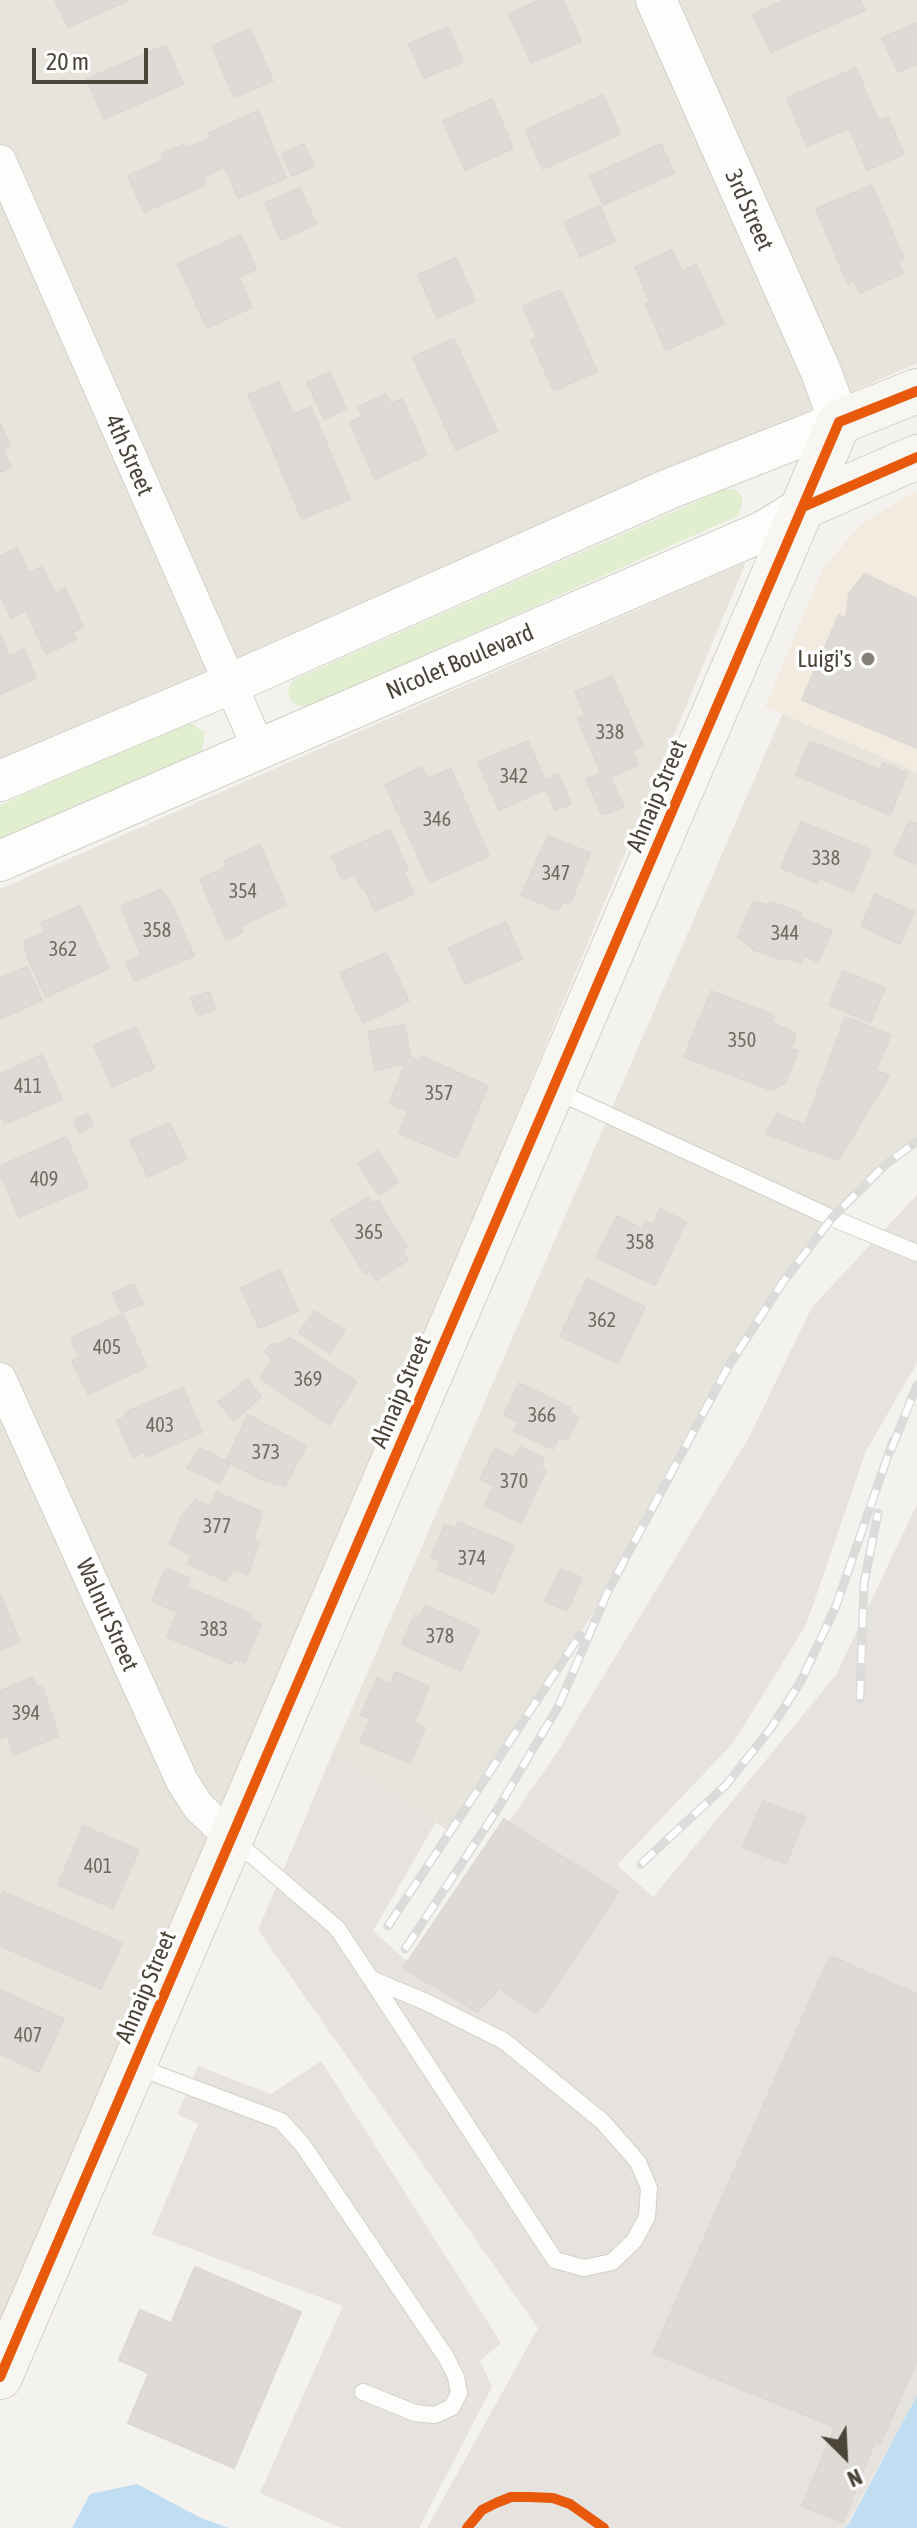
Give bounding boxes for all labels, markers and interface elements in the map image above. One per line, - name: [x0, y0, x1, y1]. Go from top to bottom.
- scale bar: [36, 32, 152, 82]
- text: 20 m: [46, 48, 89, 75]
- street label: 3rd Street: [718, 165, 780, 255]
- street label: 4th Street: [98, 410, 160, 500]
- street label: Nicolet Boulevard: [382, 618, 538, 706]
- place label: Luigi's: [797, 645, 852, 673]
- marker: Luigi's: [859, 650, 877, 668]
- house number: 338: [596, 721, 624, 745]
- street label: Ahnaip Street: [620, 736, 694, 856]
- house number: 342: [500, 765, 528, 789]
- house number: 346: [423, 808, 451, 832]
- house number: 338: [812, 847, 840, 871]
- house number: 347: [542, 862, 570, 886]
- house number: 354: [229, 880, 257, 904]
- house number: 358: [143, 919, 171, 943]
- house number: 344: [771, 922, 799, 946]
- house number: 362: [49, 938, 77, 962]
- house number: 350: [728, 1029, 756, 1053]
- house number: 411: [14, 1075, 42, 1099]
- house number: 357: [425, 1082, 453, 1106]
- house number: 409: [30, 1168, 58, 1192]
- house number: 365: [355, 1221, 383, 1245]
- house number: 358: [626, 1231, 654, 1255]
- house number: 362: [588, 1309, 616, 1333]
- street label: Ahnaip Street: [364, 1332, 438, 1452]
- house number: 405: [93, 1336, 121, 1360]
- house number: 369: [294, 1368, 322, 1392]
- house number: 366: [528, 1404, 556, 1428]
- house number: 403: [146, 1414, 174, 1438]
- house number: 373: [252, 1441, 280, 1465]
- house number: 370: [500, 1470, 528, 1494]
- house number: 377: [203, 1515, 231, 1539]
- house number: 374: [458, 1547, 486, 1571]
- street label: Walnut Street: [69, 1554, 145, 1676]
- house number: 383: [200, 1618, 228, 1642]
- house number: 378: [426, 1625, 454, 1649]
- house number: 394: [12, 1702, 40, 1726]
- house number: 401: [84, 1855, 112, 1879]
- street label: Ahnaip Street: [109, 1927, 183, 2047]
- house number: 407: [14, 2024, 42, 2048]
- north arrow: [805, 2416, 885, 2496]
- text: N: [844, 2463, 866, 2492]

